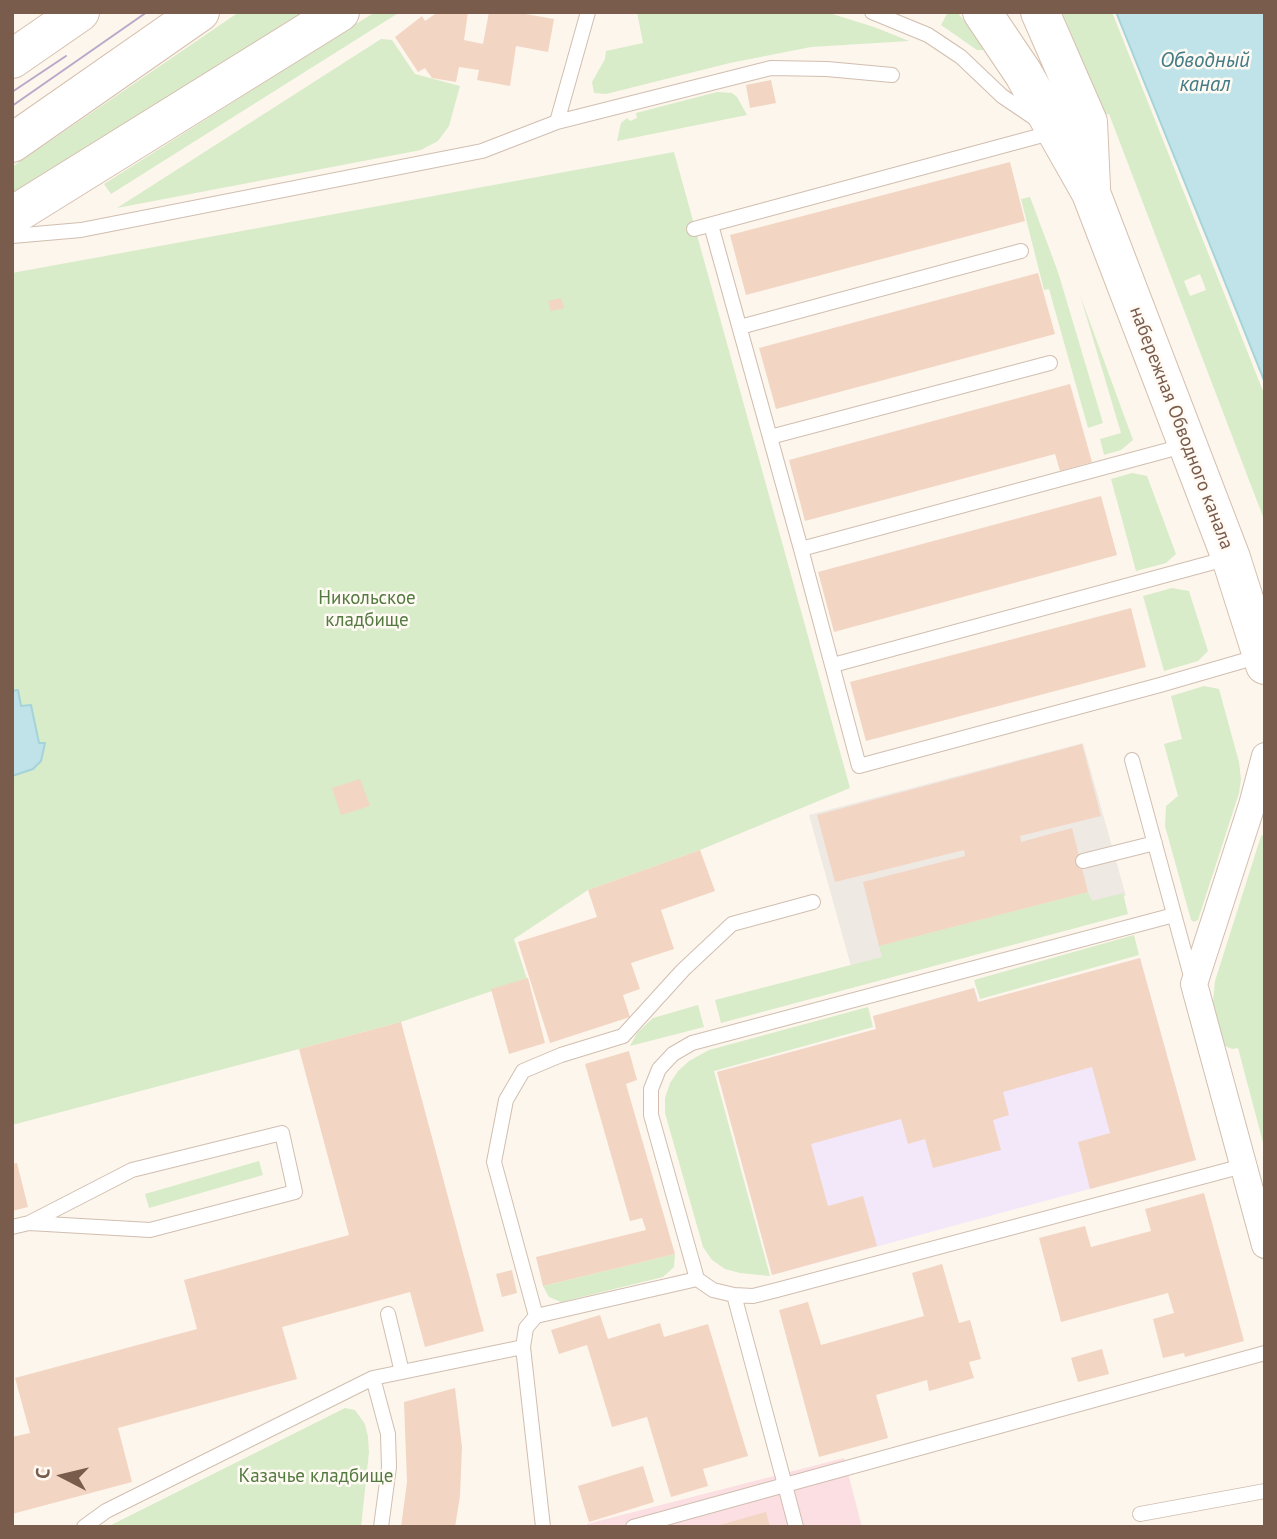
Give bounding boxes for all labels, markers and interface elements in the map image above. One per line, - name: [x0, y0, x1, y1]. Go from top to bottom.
- water label: Обводный канал: [1160, 48, 1250, 98]
- street label: набережная Обводного канала: [1124, 303, 1238, 553]
- park label: Никольское кладбище: [318, 588, 416, 632]
- north arrow: [28, 1441, 98, 1511]
- park label: Казачье кладбище: [239, 1466, 393, 1488]
- text: С: [30, 1467, 55, 1480]

